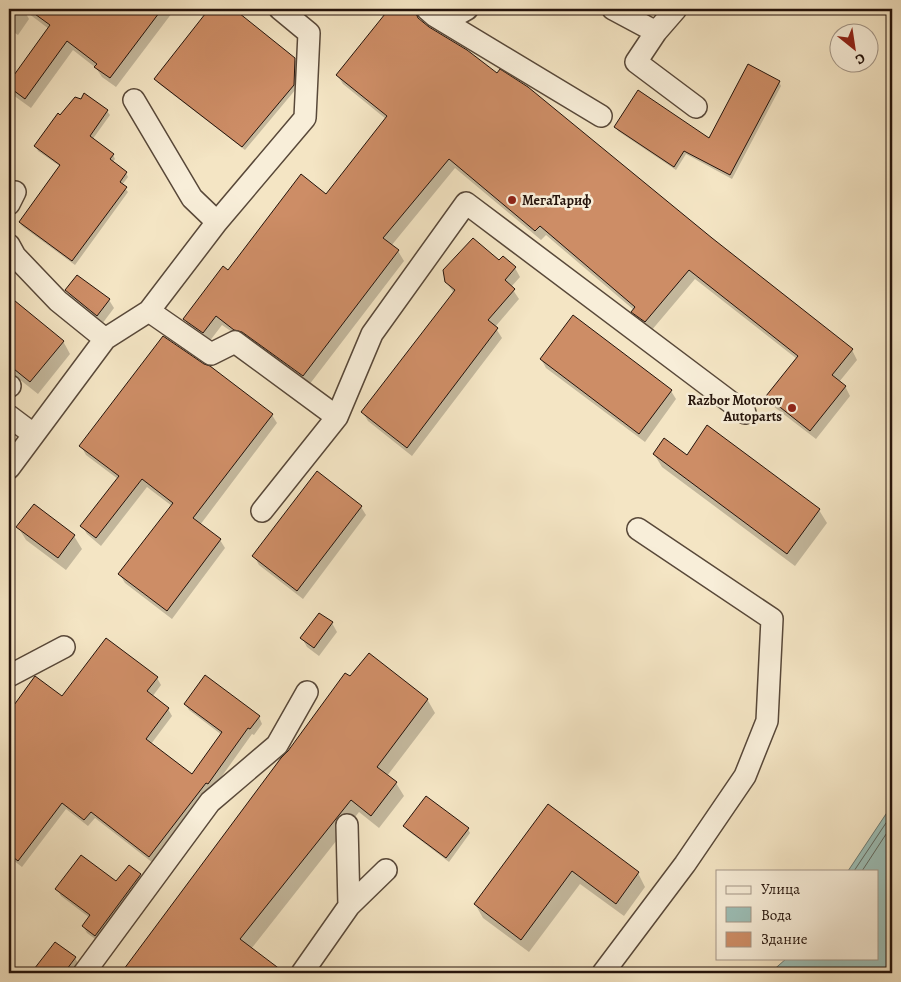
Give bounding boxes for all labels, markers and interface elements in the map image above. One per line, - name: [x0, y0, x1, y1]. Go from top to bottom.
- north arrow: [828, 22, 878, 72]
- text: С: [851, 48, 869, 69]
- place label: МегаТариф: [522, 191, 591, 210]
- marker: МегаТариф: [506, 194, 518, 206]
- place label: Razbor Motorov Autoparts: [688, 391, 782, 426]
- marker: Razbor Motorov Autoparts: [786, 402, 798, 414]
- legend: [716, 870, 878, 960]
- text: Улица: [761, 879, 800, 899]
- text: Вода: [761, 905, 792, 925]
- text: Здание: [761, 929, 808, 949]

